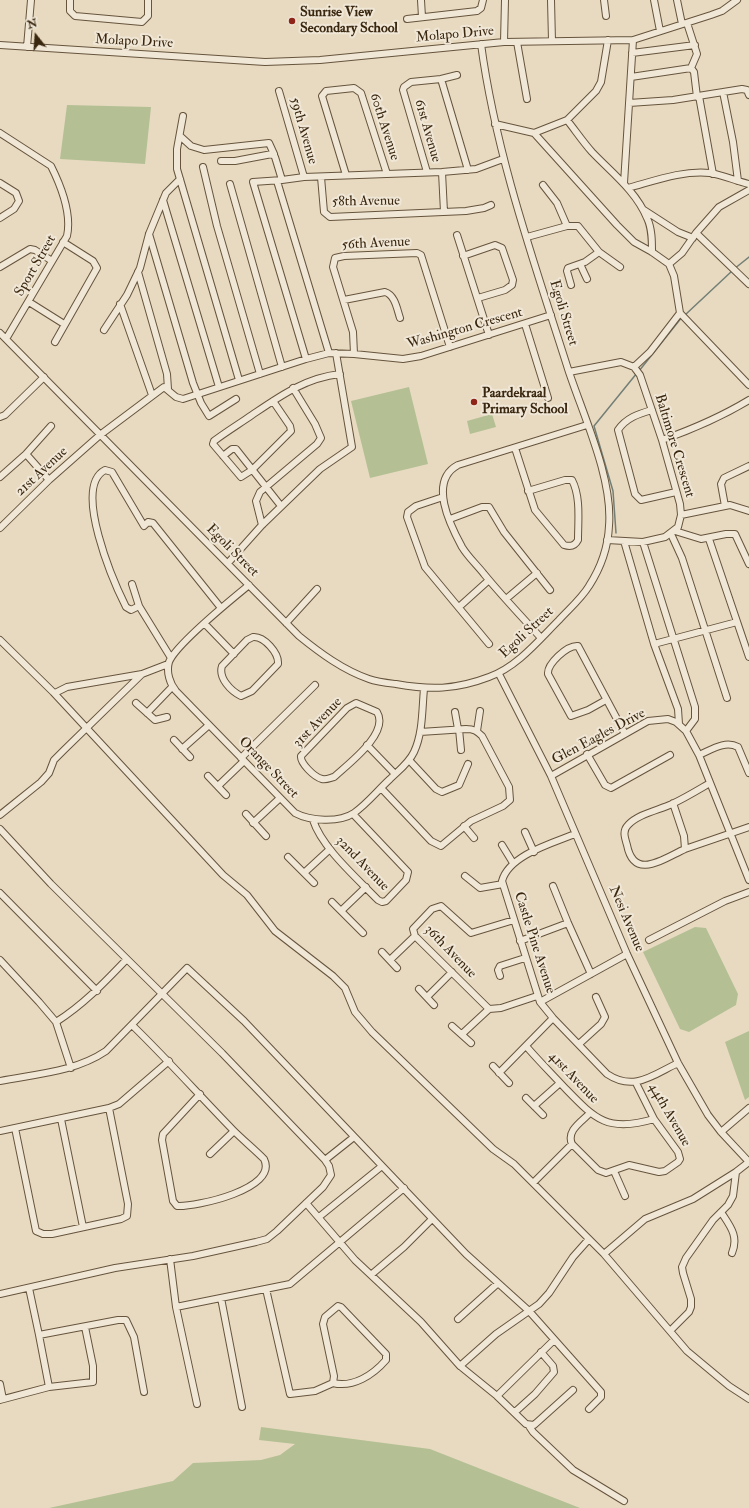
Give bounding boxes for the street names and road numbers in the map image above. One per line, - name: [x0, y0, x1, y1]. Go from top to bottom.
- street label: Molapo Drive: [415, 23, 495, 47]
- street label: Molapo Drive: [95, 32, 173, 52]
- street label: 60th Avenue: [365, 91, 403, 163]
- street label: 59th Avenue: [285, 96, 321, 166]
- street label: 61st Avenue: [410, 98, 444, 164]
- street label: 58th Avenue: [332, 193, 400, 211]
- street label: Sport Street: [12, 232, 60, 300]
- street label: 56th Avenue: [341, 234, 411, 254]
- street label: Egoli Street: [545, 278, 581, 348]
- street label: Washington Crescent: [405, 304, 525, 354]
- street label: Baltimore Crescent: [650, 392, 698, 500]
- street label: 21st Avenue: [13, 444, 71, 500]
- street label: Egoli Street: [202, 521, 262, 581]
- street label: Egoli Street: [497, 604, 557, 662]
- street label: 31st Avenue: [290, 694, 346, 752]
- street label: Glen Eagles Drive: [549, 705, 649, 769]
- street label: Orange Street: [235, 734, 301, 802]
- street label: 32nd Avenue: [332, 833, 392, 895]
- street label: Nesi Avenue: [605, 883, 647, 955]
- street label: Castle Pine Avenue: [510, 890, 558, 996]
- street label: 36th Avenue: [420, 922, 480, 982]
- street label: 41st Avenue: [544, 1049, 602, 1107]
- street label: 44th Avenue: [644, 1080, 694, 1150]

